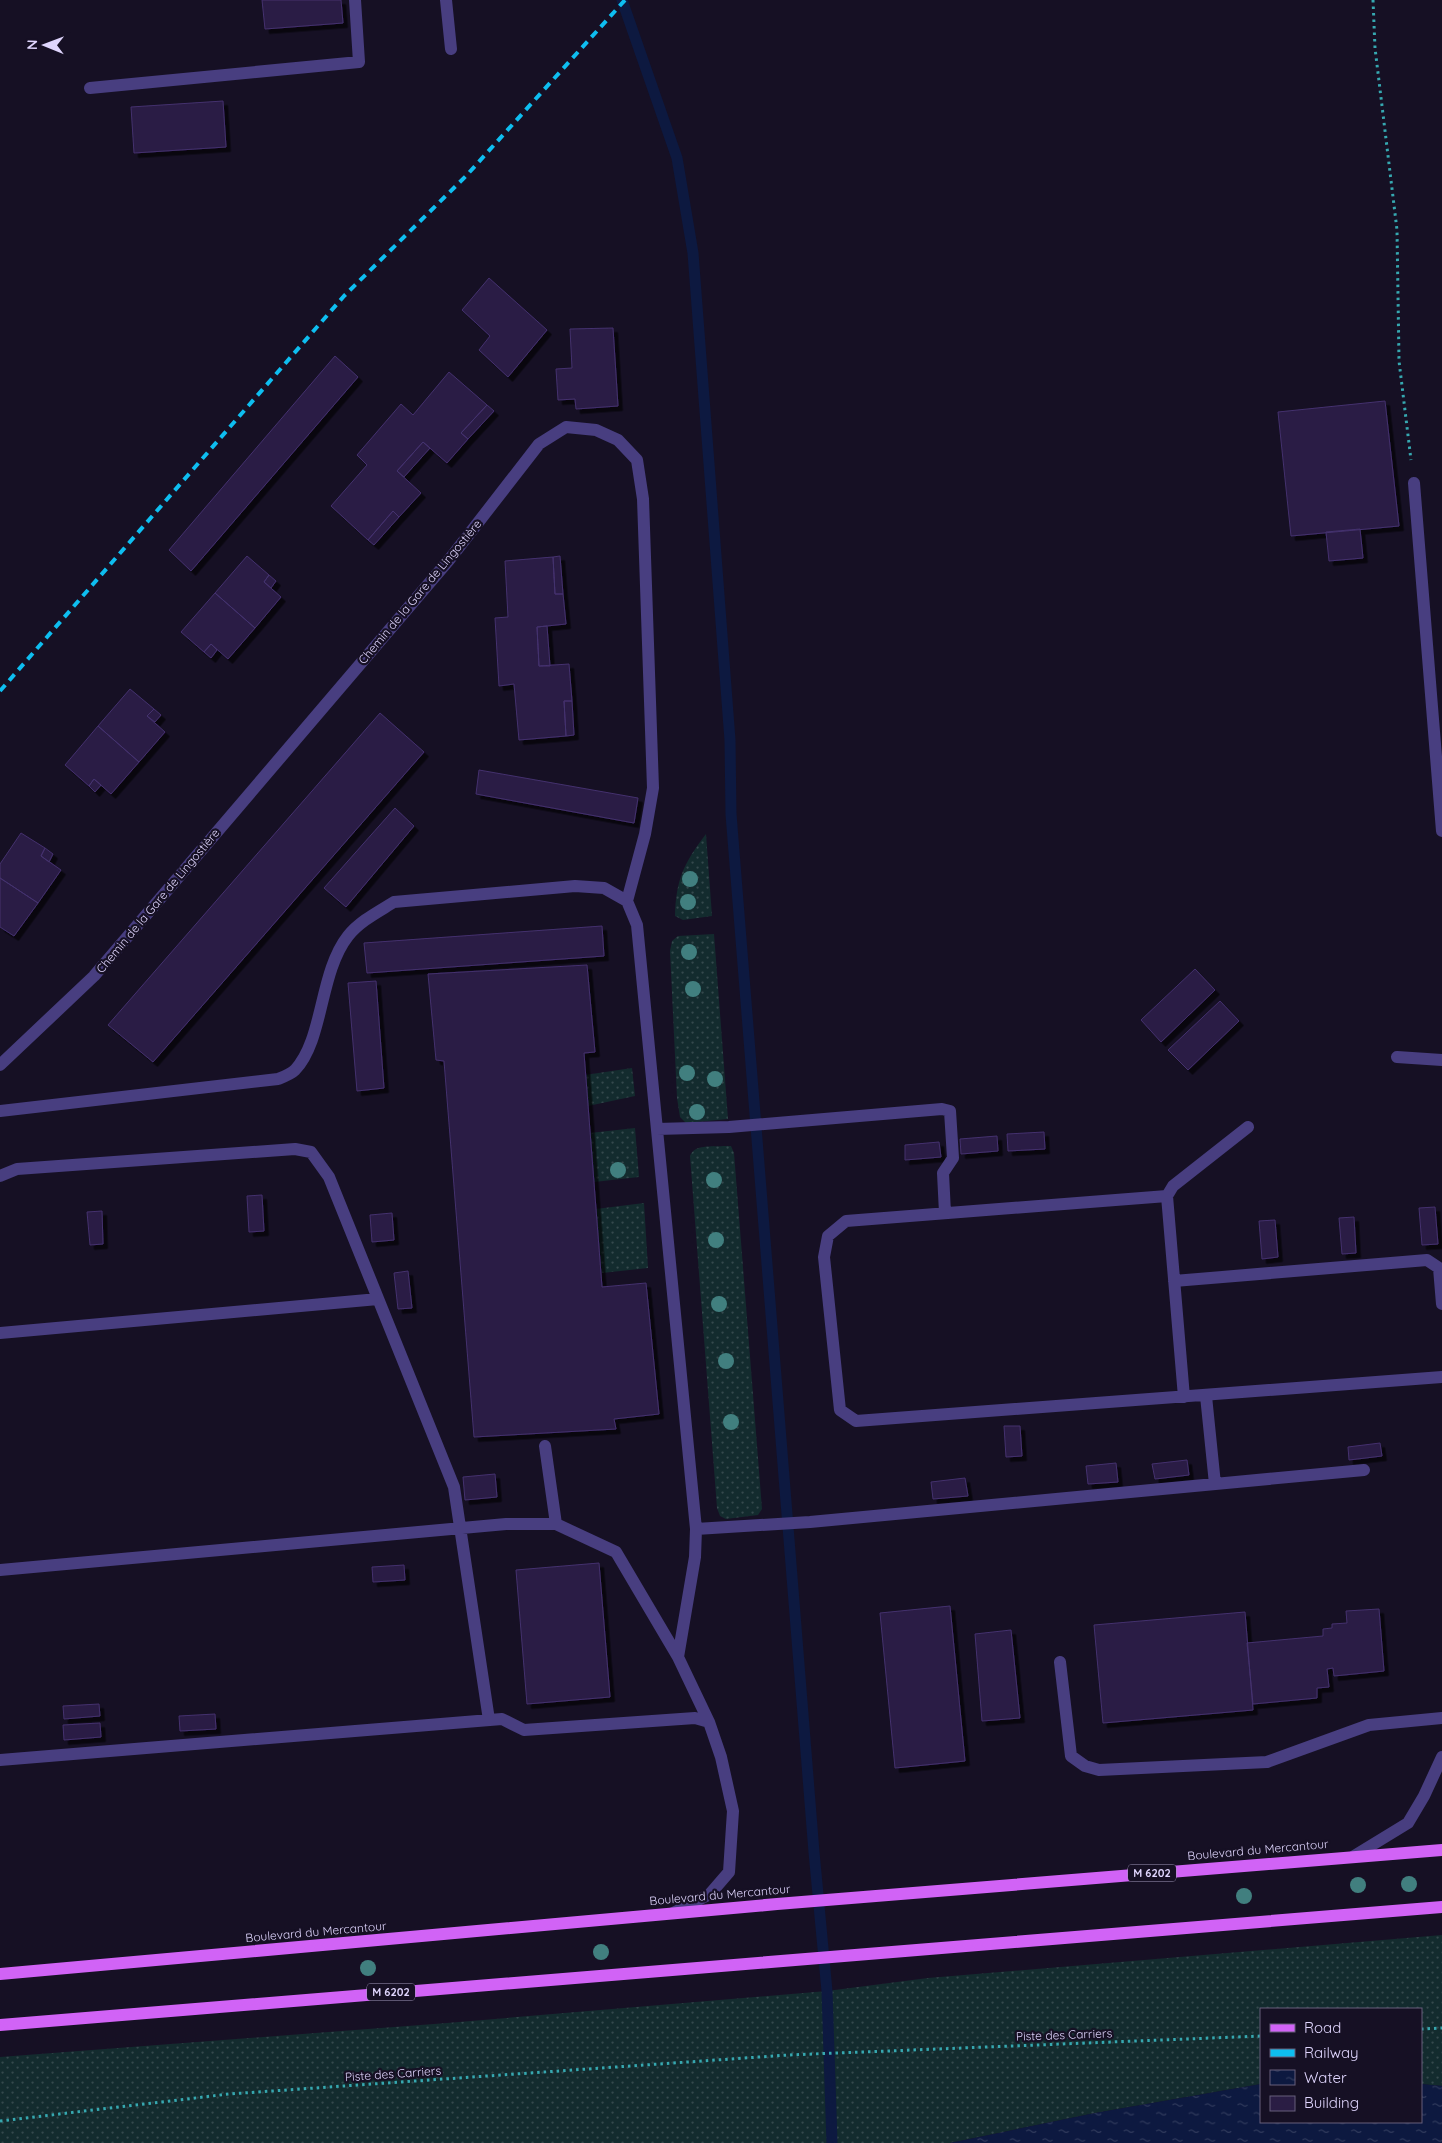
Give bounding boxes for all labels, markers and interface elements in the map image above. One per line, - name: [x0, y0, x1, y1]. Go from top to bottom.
- north arrow: [20, 20, 70, 70]
- text: N: [23, 39, 41, 50]
- street label: Chemin de la Gare de Lingostière: [355, 516, 485, 667]
- street label: Chemin de la Gare de Lingostière: [93, 825, 223, 976]
- street label: Boulevard du Mercantour: [1187, 1836, 1329, 1863]
- road number: M 6202: [1128, 1865, 1176, 1882]
- street label: Boulevard du Mercantour: [649, 1881, 791, 1908]
- street label: Boulevard du Mercantour: [245, 1918, 387, 1945]
- road number: M 6202: [367, 1984, 415, 2000]
- legend: [1260, 2008, 1422, 2123]
- text: Road: [1304, 2018, 1341, 2037]
- street label: Piste des Carriers: [1016, 2025, 1113, 2044]
- text: Railway: [1304, 2043, 1359, 2062]
- street label: Piste des Carriers: [344, 2063, 442, 2084]
- text: Water: [1304, 2068, 1347, 2087]
- text: Building: [1304, 2093, 1359, 2112]

